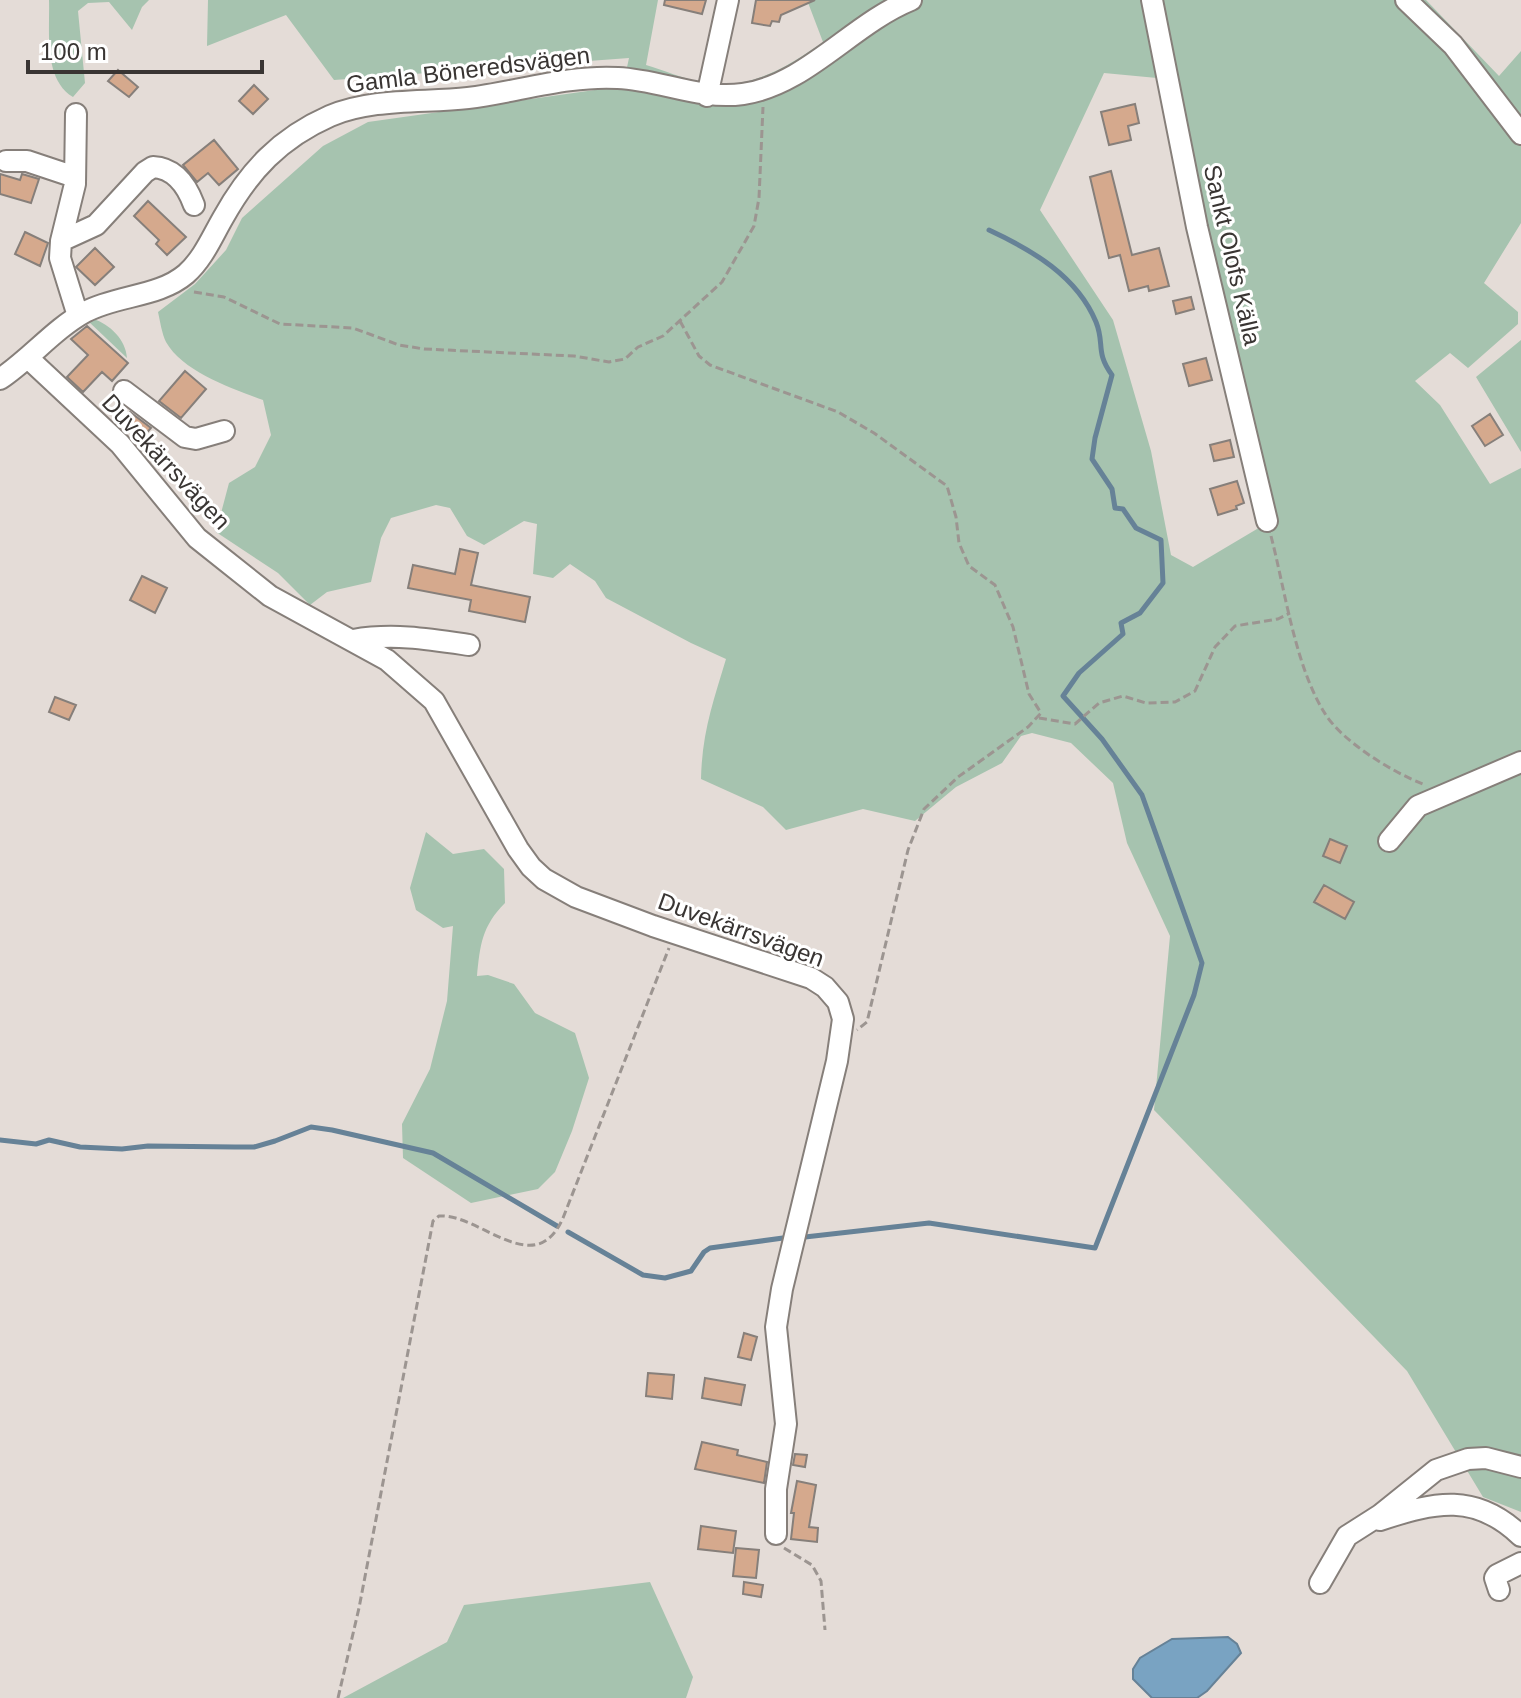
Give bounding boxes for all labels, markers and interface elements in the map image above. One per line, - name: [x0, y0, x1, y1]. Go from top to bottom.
- scale bar: [28, 24, 262, 74]
- text: 100 m: [40, 38, 107, 65]
- street label: Gamla Böneredsvägen: [344, 41, 591, 98]
- street label: Sankt Olofs Källa: [1199, 162, 1266, 348]
- street label: Duvekärrsvägen: [97, 389, 236, 535]
- street label: Duvekärrsvägen: [654, 887, 828, 972]

